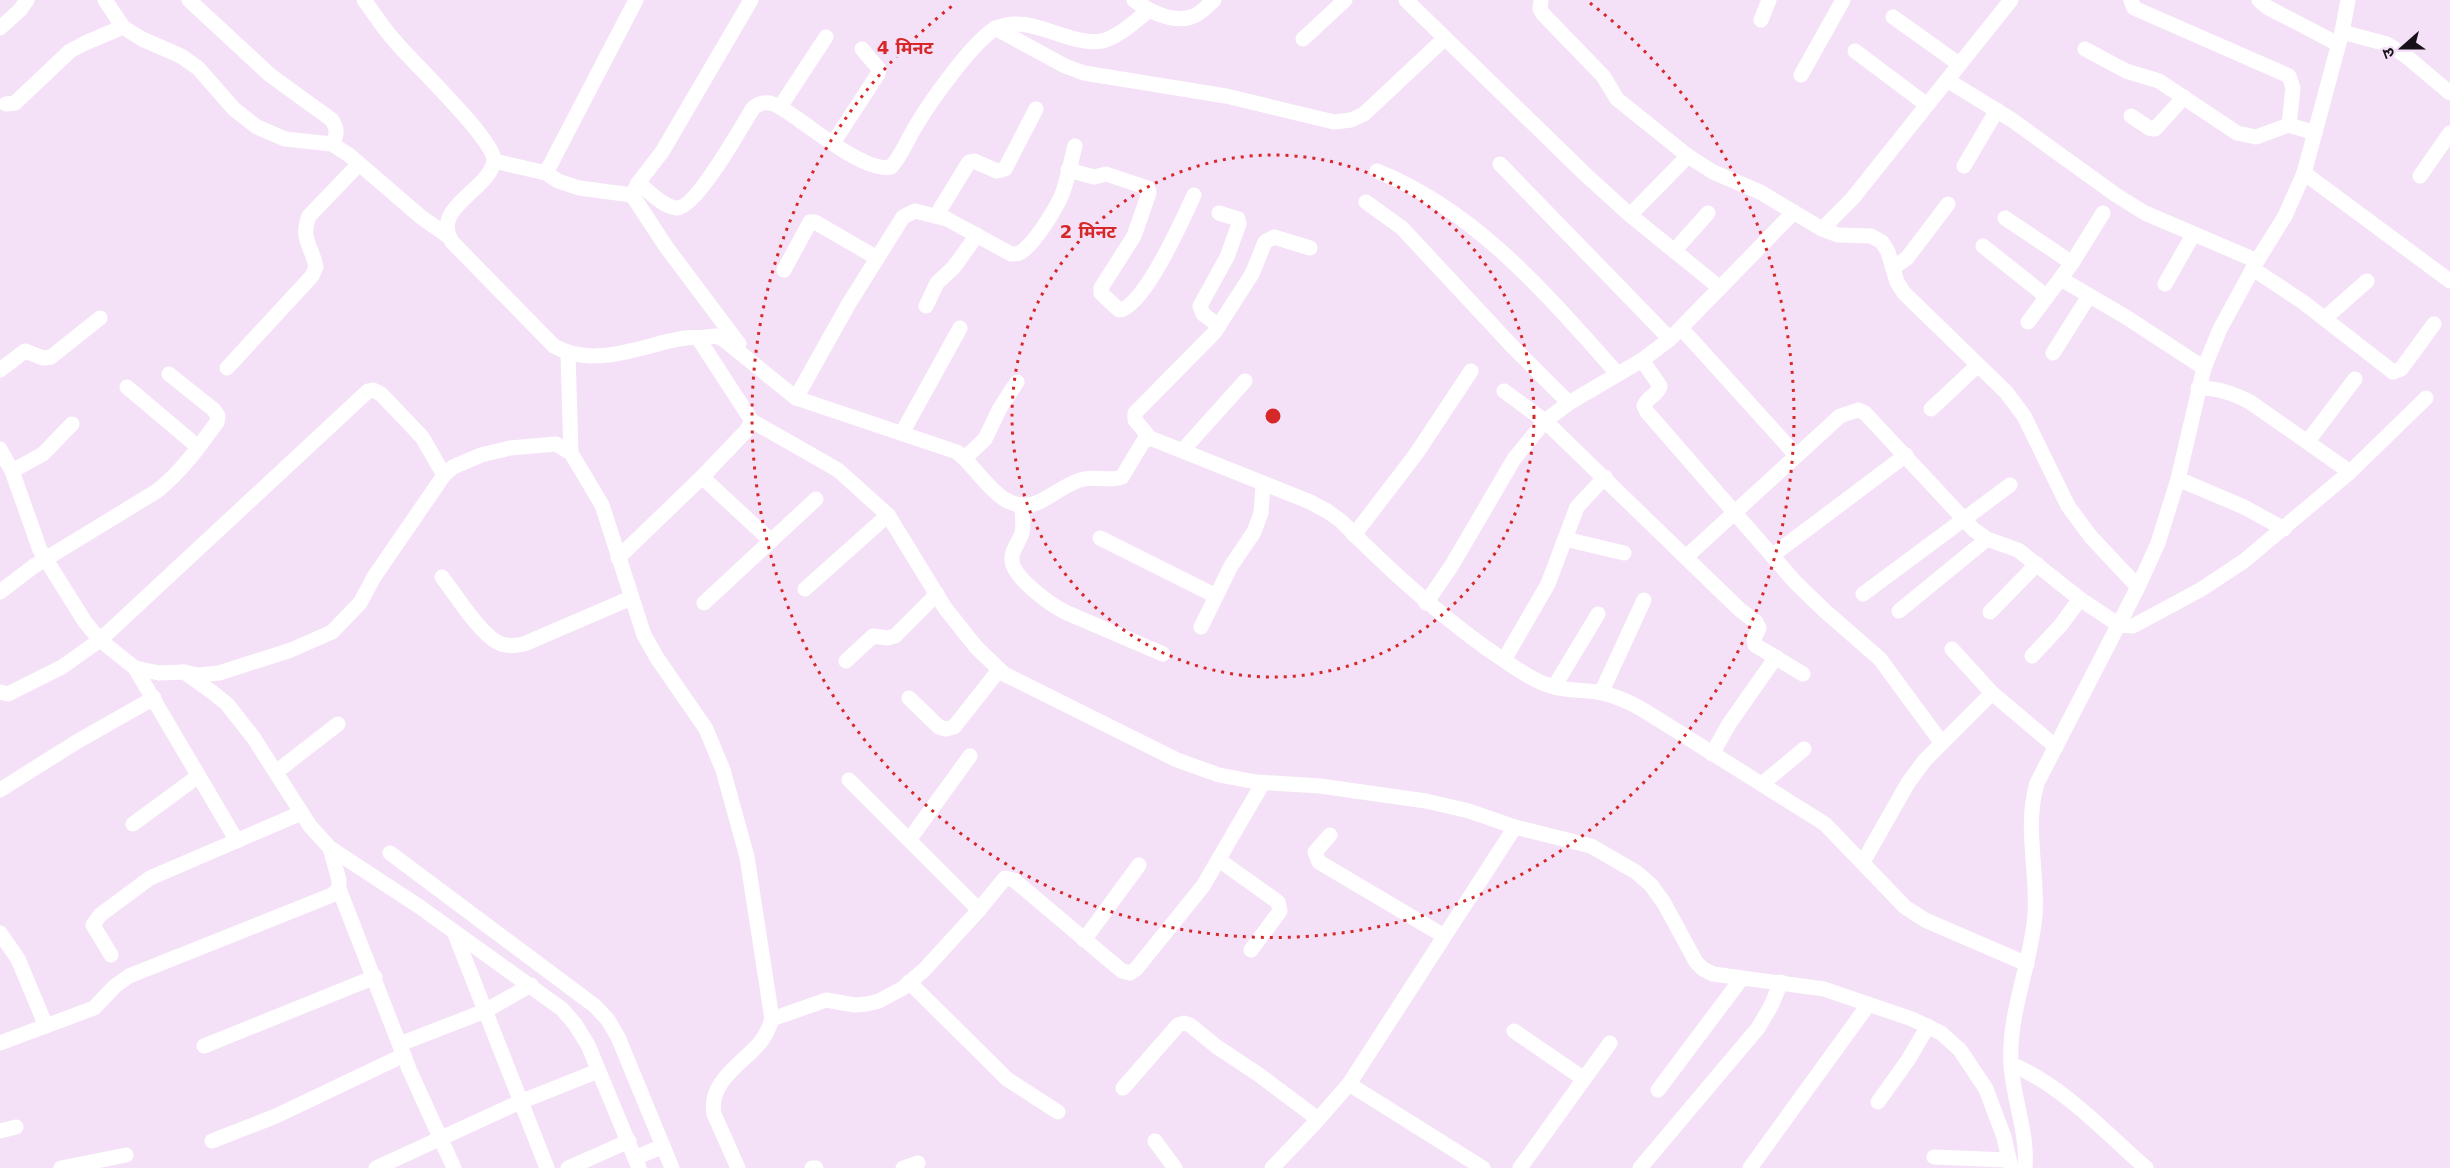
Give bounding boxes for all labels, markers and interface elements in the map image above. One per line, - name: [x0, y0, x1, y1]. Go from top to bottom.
- north arrow: [2372, 18, 2432, 78]
- text: 4 मिनट: [877, 37, 934, 58]
- text: उ: [2378, 45, 2399, 61]
- text: 2 मिनट: [1060, 221, 1117, 242]
- centre of rings: [1263, 406, 1283, 426]

